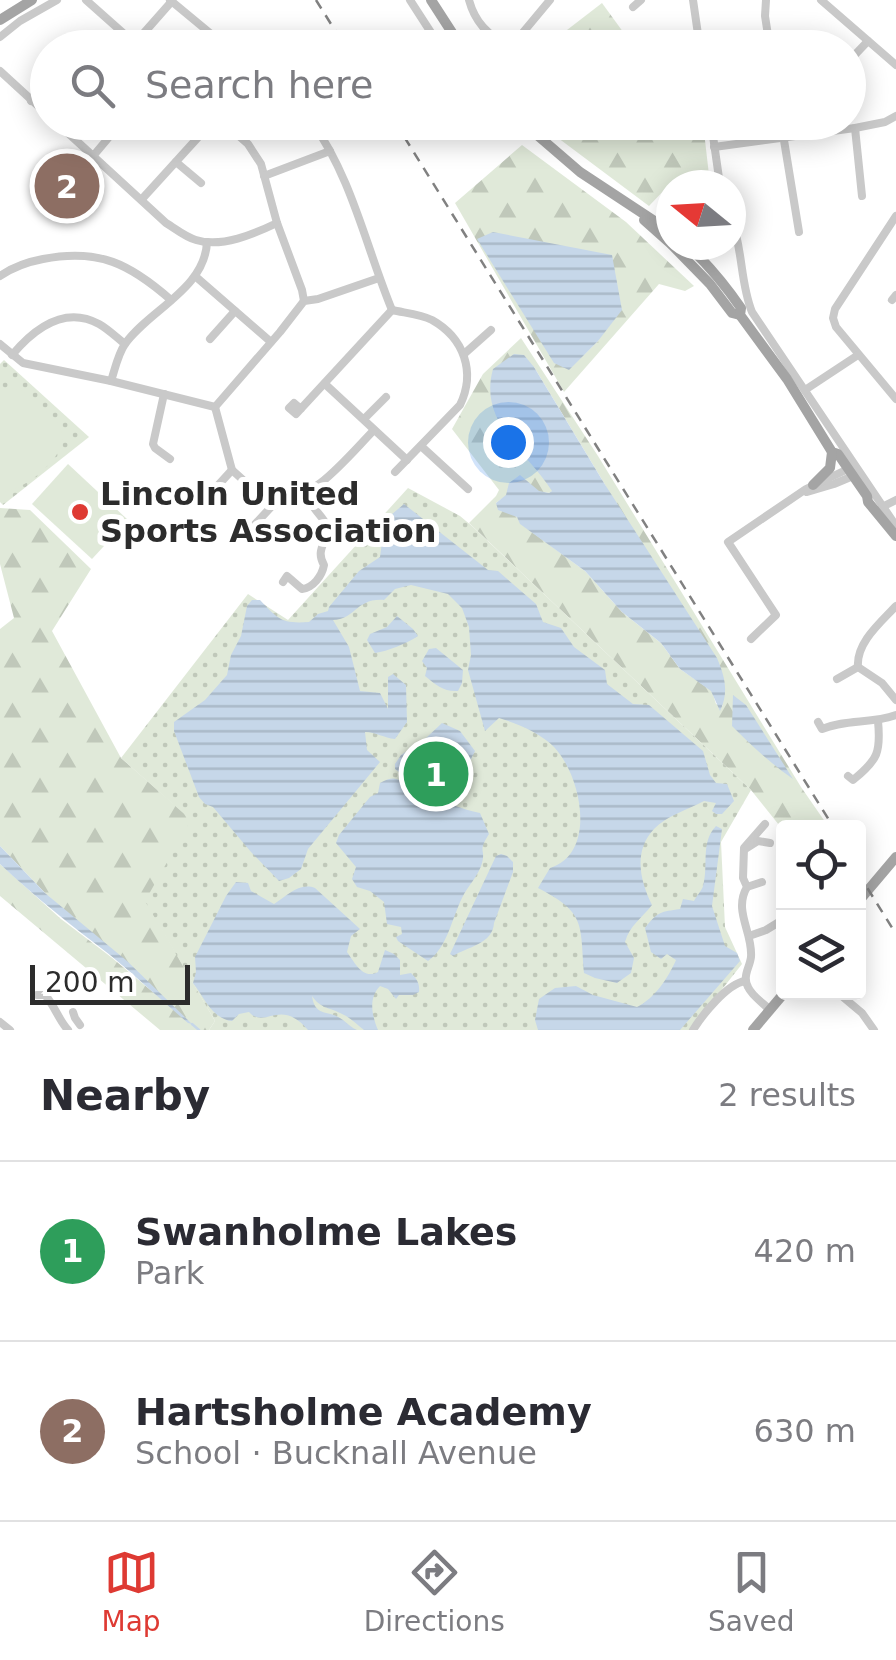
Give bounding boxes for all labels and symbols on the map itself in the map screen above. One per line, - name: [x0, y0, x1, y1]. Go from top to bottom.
- pin: 2: [34, 148, 100, 224]
- north arrow: [656, 170, 746, 260]
- your location: [483, 417, 534, 468]
- place label: Lincoln United Sports Association: [100, 475, 437, 550]
- marker: Lincoln United Sports Association: [69, 501, 91, 523]
- pin: 1: [404, 736, 468, 812]
- scale bar: [30, 960, 190, 1004]

